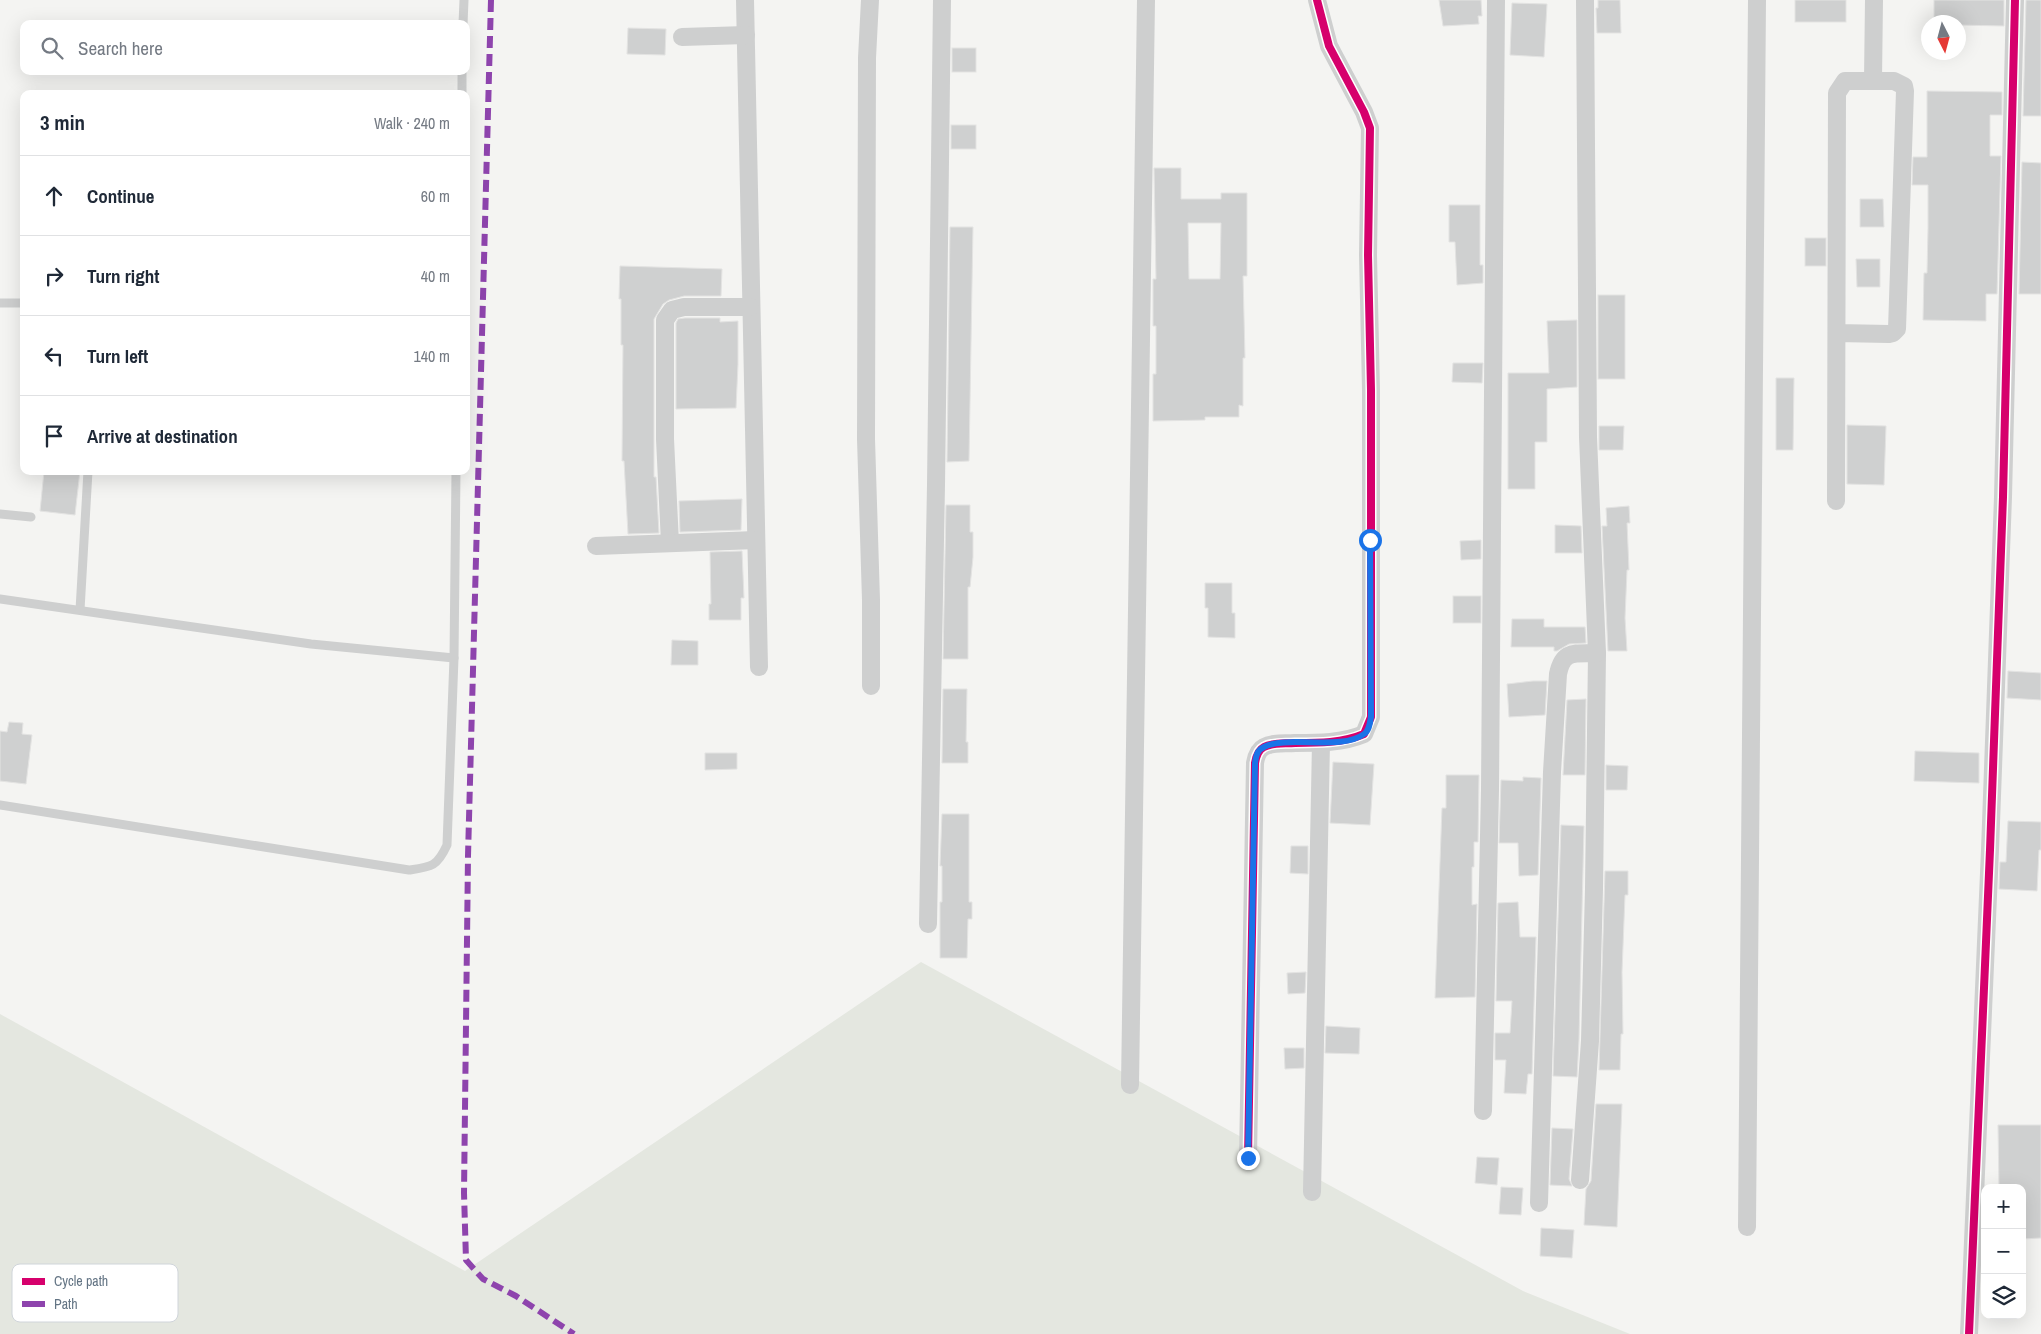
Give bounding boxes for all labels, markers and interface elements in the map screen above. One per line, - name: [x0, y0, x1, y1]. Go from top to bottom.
- north arrow: [1921, 15, 1966, 60]
- search box: [20, 20, 470, 75]
- icon: search: [38, 34, 66, 62]
- text: Search here: [78, 35, 163, 61]
- text: 3 min: [40, 108, 85, 137]
- text: Walk · 240 m: [374, 112, 450, 134]
- icon: ahead: [40, 182, 68, 210]
- text: Continue: [87, 183, 155, 209]
- text: 60 m: [421, 185, 450, 207]
- icon: right: [40, 262, 68, 290]
- text: Turn right: [87, 263, 159, 289]
- text: 40 m: [421, 265, 450, 287]
- icon: left: [40, 342, 68, 370]
- text: Turn left: [87, 343, 148, 369]
- text: 140 m: [414, 345, 450, 367]
- icon: arrive: [40, 422, 68, 450]
- text: Arrive at destination: [87, 423, 238, 449]
- route start: [1359, 529, 1382, 552]
- route end: [1237, 1147, 1260, 1170]
- map controls: [1981, 1184, 2026, 1319]
- button: +: [1981, 1184, 2026, 1229]
- button: −: [1981, 1229, 2026, 1274]
- legend: [12, 1264, 178, 1322]
- text: Cycle path: [54, 1272, 108, 1290]
- button: layers: [1981, 1274, 2026, 1319]
- text: Path: [54, 1295, 78, 1313]

